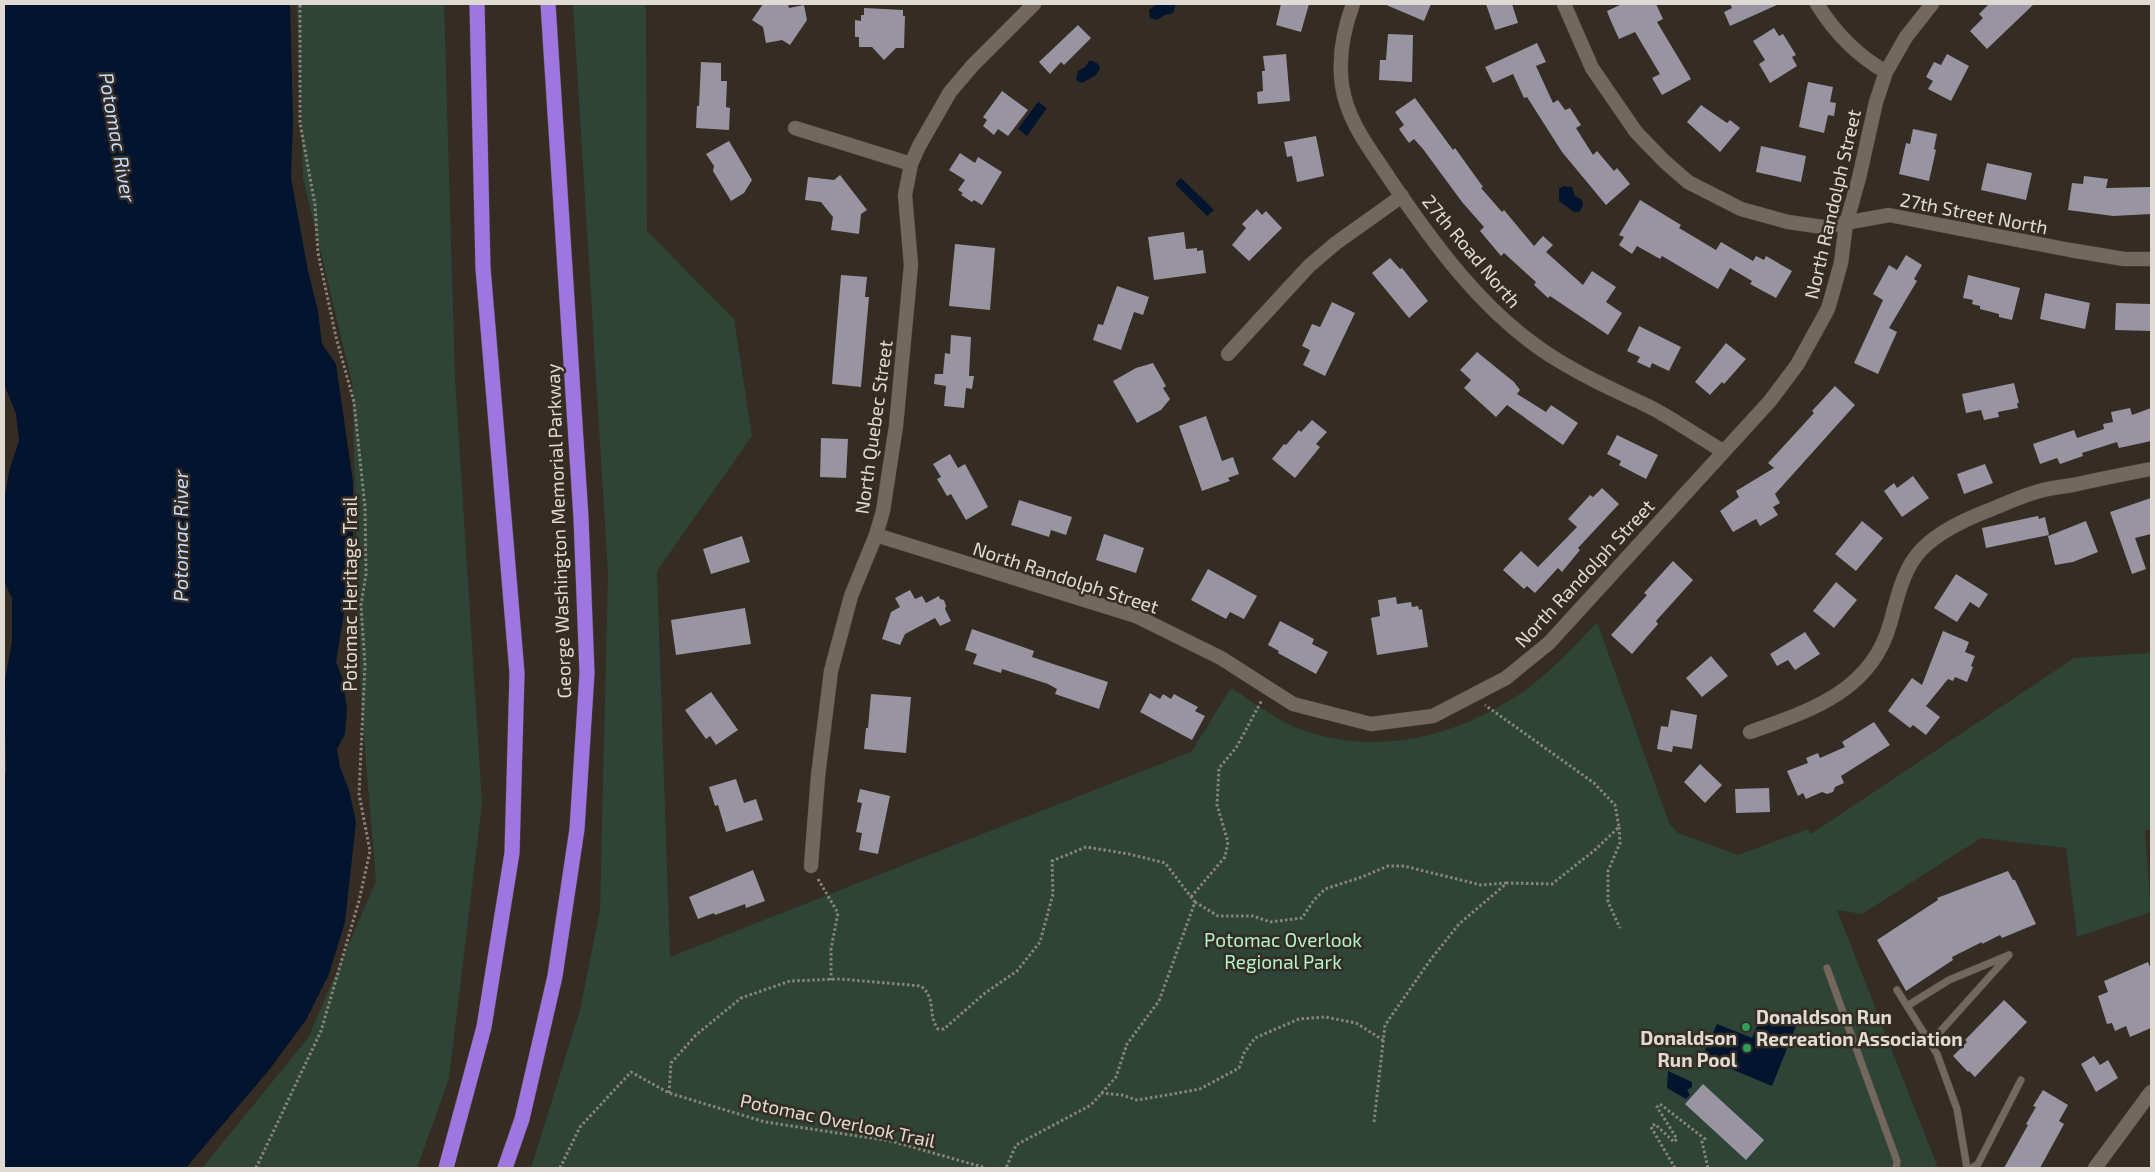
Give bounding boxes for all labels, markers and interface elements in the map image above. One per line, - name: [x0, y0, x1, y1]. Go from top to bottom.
- water label: Potomac River: [95, 70, 141, 205]
- street label: North Randolph Street: [1799, 107, 1865, 301]
- street label: 27th Street North: [1898, 187, 2050, 239]
- street label: 27th Road North: [1418, 190, 1526, 312]
- street label: North Quebec Street: [849, 339, 897, 515]
- street label: George Washington Memorial Parkway: [541, 363, 575, 699]
- water label: Potomac River: [168, 469, 192, 602]
- street label: North Randolph Street: [1509, 494, 1659, 652]
- street label: Potomac Heritage Trail: [338, 496, 361, 692]
- street label: North Randolph Street: [970, 536, 1162, 618]
- park label: Potomac Overlook Regional Park: [1204, 928, 1362, 973]
- place label: Donaldson Run Recreation Association: [1756, 1005, 1963, 1050]
- marker: Donaldson Run Recreation Association: [1740, 1021, 1752, 1033]
- place label: Donaldson Run Pool: [1640, 1026, 1738, 1071]
- marker: Donaldson Run Pool: [1741, 1042, 1753, 1054]
- street label: Potomac Overlook Trail: [738, 1088, 938, 1152]

